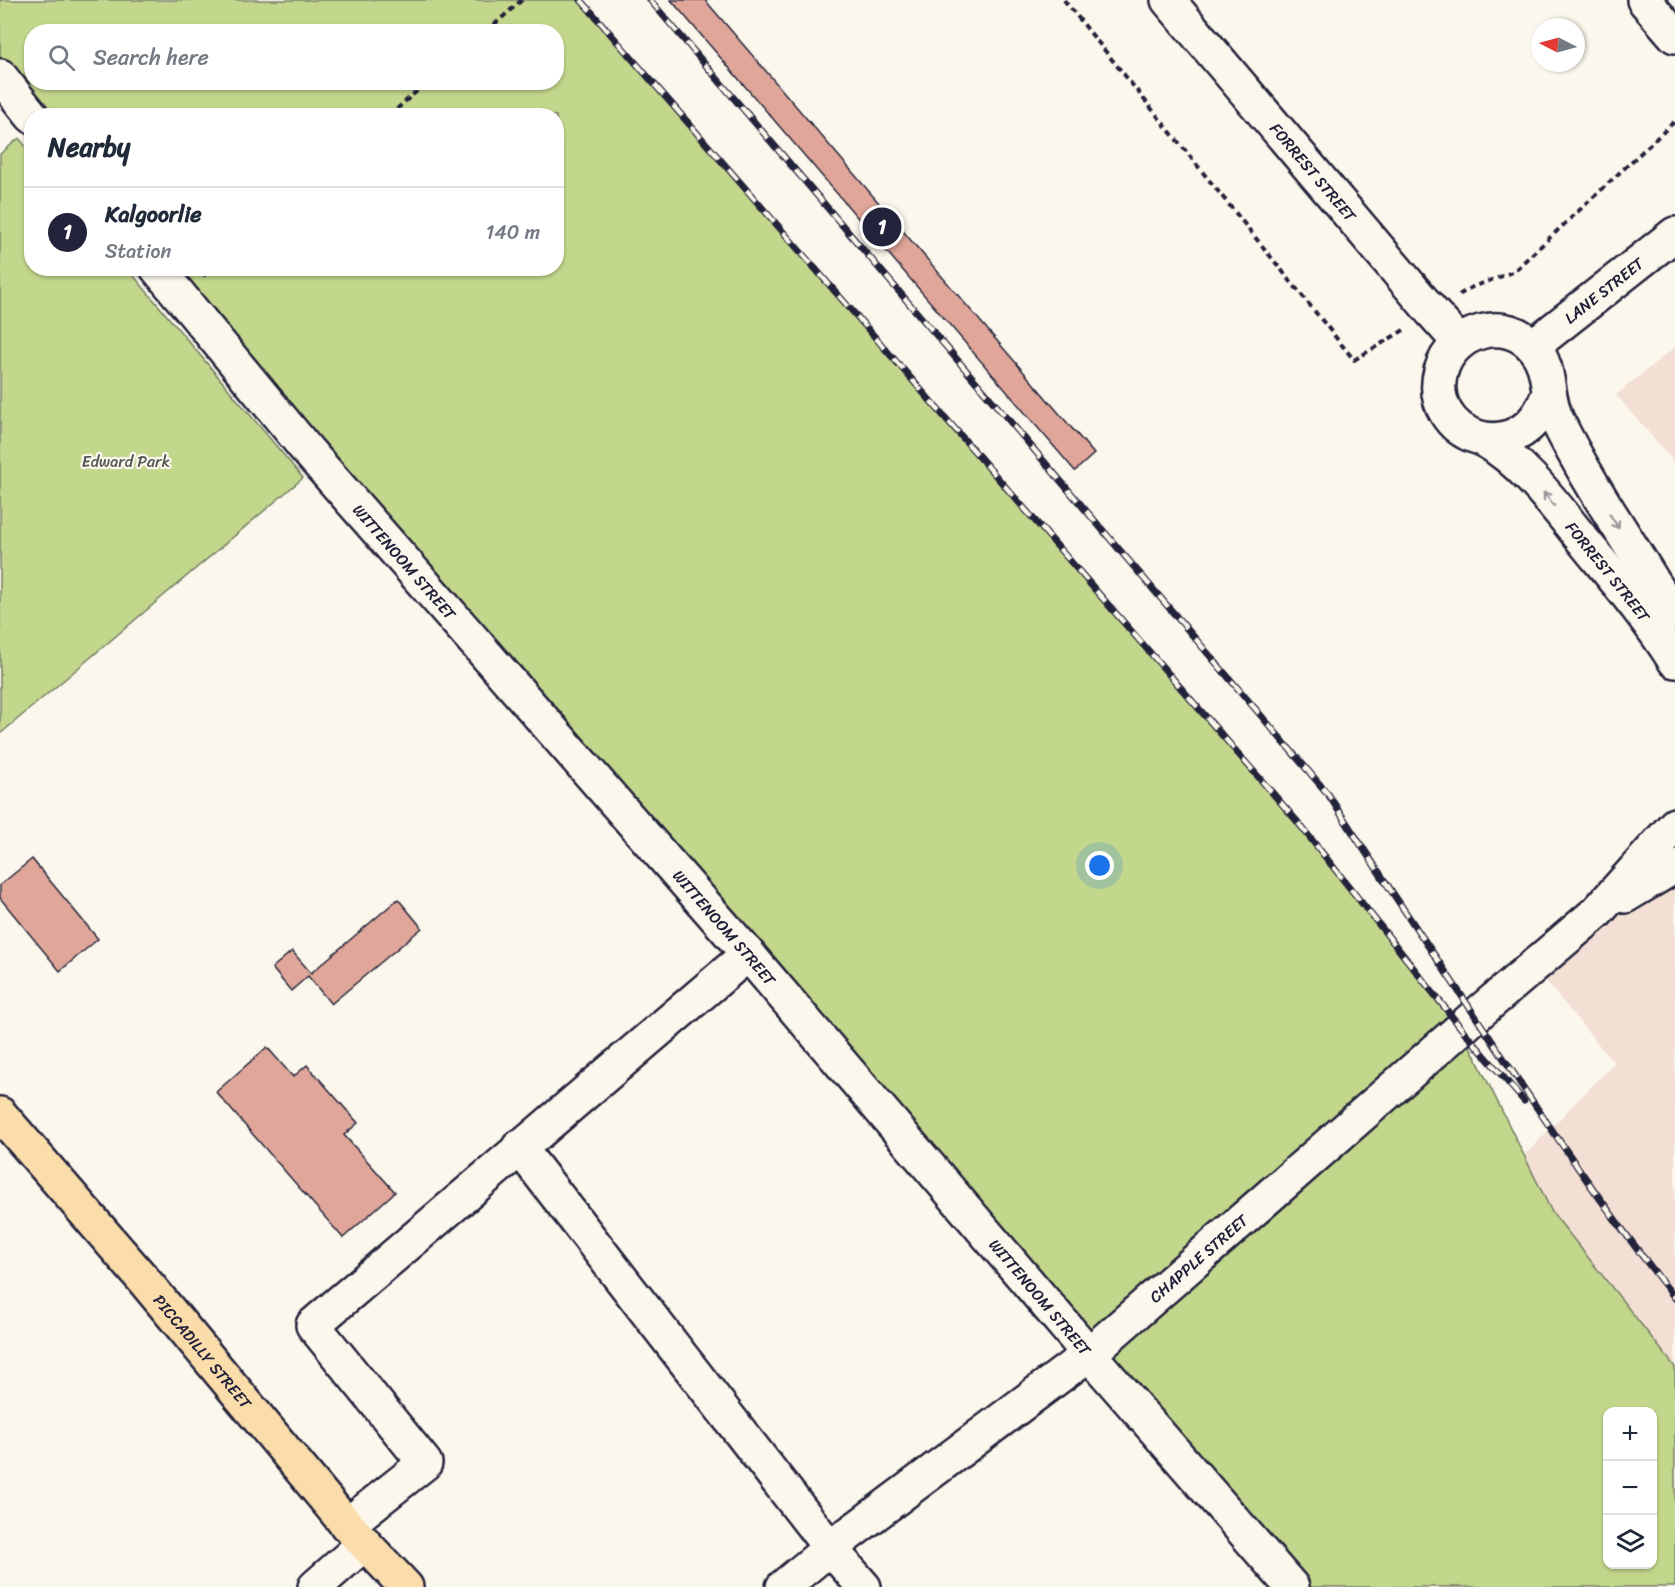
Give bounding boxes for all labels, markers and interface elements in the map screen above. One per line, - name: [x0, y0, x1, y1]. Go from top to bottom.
- north arrow: [1531, 18, 1585, 72]
- search box: [24, 24, 564, 90]
- text: Search here: [93, 38, 209, 77]
- icon: search: [45, 41, 78, 74]
- street label: FORREST STREET: [1263, 115, 1365, 229]
- text: Nearby: [48, 124, 130, 170]
- text: Kalgoorlie: [105, 195, 202, 234]
- pin: 1: [862, 204, 902, 250]
- text: 1: [63, 215, 72, 250]
- text: 140 m: [486, 215, 540, 250]
- text: Station: [105, 234, 171, 269]
- street label: LANE STREET: [1557, 249, 1651, 331]
- park label: Edward Park: [82, 447, 170, 476]
- one-way arrow: [1542, 492, 1556, 507]
- street label: WITTENOOM STREET: [345, 497, 464, 627]
- one-way arrow: [1609, 512, 1621, 529]
- street label: FORREST STREET: [1558, 514, 1658, 629]
- your location: [1085, 851, 1114, 880]
- street label: WITTENOOM STREET: [665, 863, 784, 993]
- street label: CHAPPLE STREET: [1142, 1206, 1255, 1310]
- street label: WITTENOOM STREET: [982, 1232, 1100, 1363]
- street label: PICCADILLY STREET: [146, 1287, 260, 1416]
- map controls: [1603, 1407, 1657, 1569]
- button: +: [1603, 1407, 1657, 1461]
- button: −: [1603, 1461, 1657, 1515]
- button: layers: [1603, 1515, 1657, 1569]

